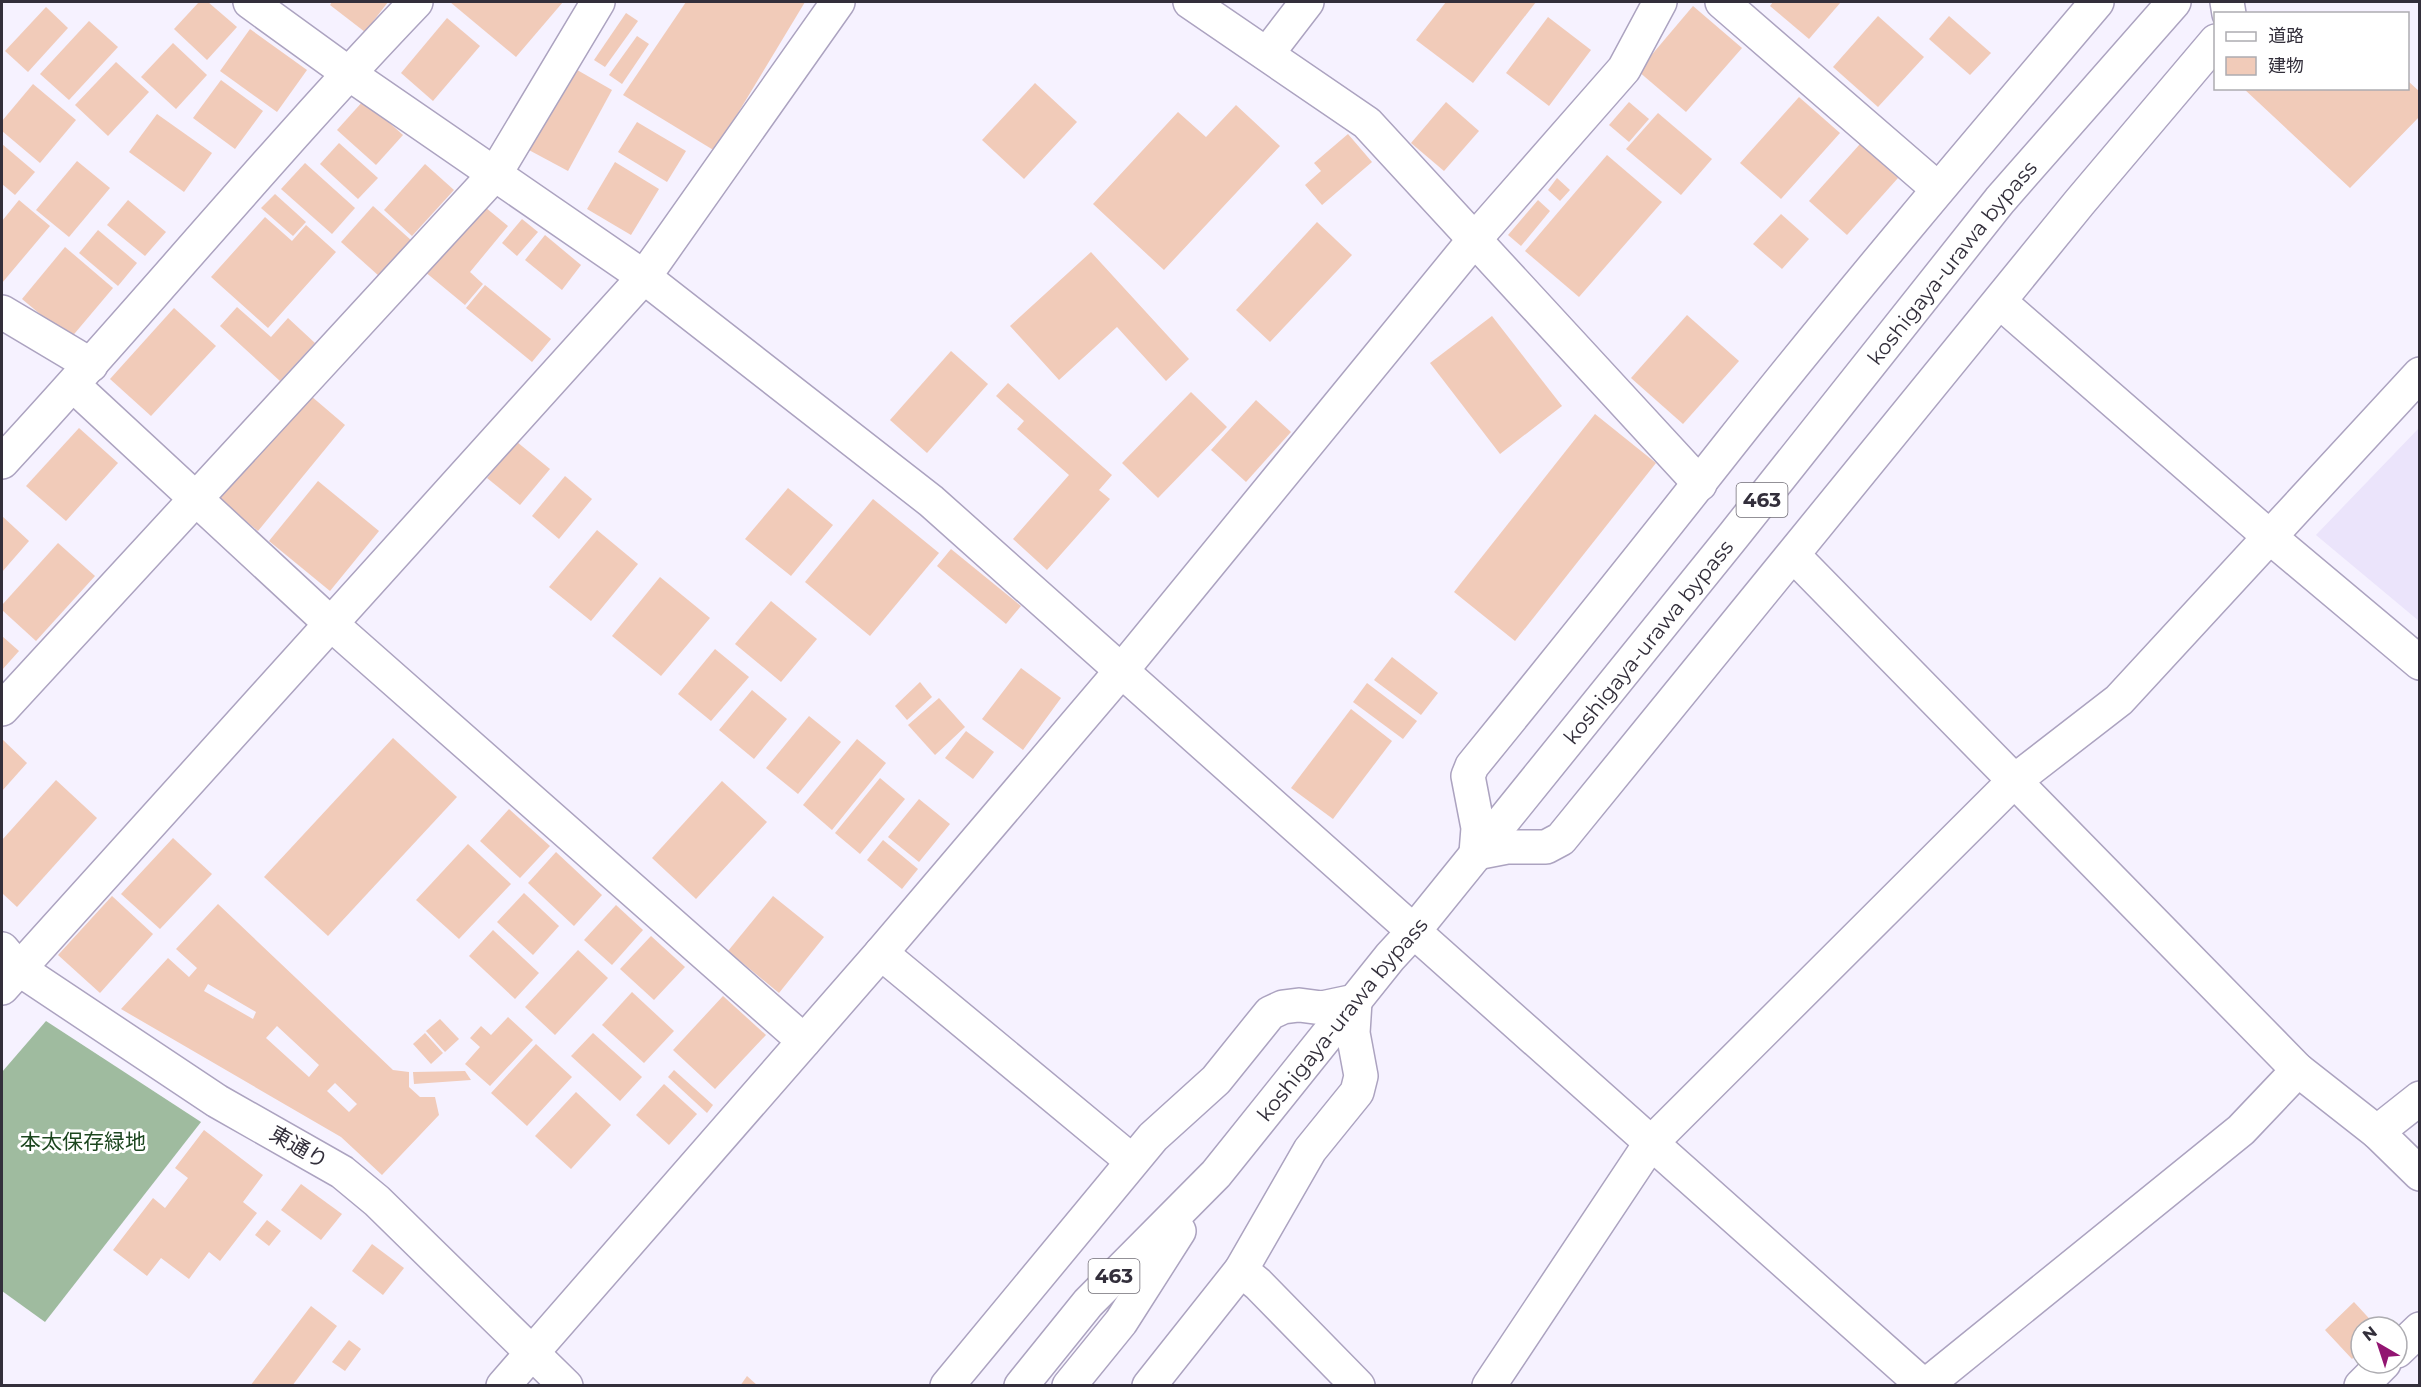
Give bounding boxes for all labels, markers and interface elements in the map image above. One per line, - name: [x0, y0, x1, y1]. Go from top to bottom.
- legend: [2214, 12, 2409, 90]
- text: 道路: [2268, 25, 2304, 47]
- text: 建物: [2268, 55, 2304, 77]
- street label: koshigaya-urawa bypass: [1862, 155, 2042, 370]
- road number: 463: [1736, 483, 1788, 517]
- street label: koshigaya-urawa bypass: [1558, 534, 1738, 749]
- street label: koshigaya-urawa bypass: [1251, 912, 1432, 1126]
- street label: 東通り: [265, 1120, 333, 1174]
- park label: 本太保存緑地: [20, 1129, 146, 1154]
- road number: 463: [1088, 1259, 1140, 1293]
- north arrow: [2349, 1315, 2409, 1375]
- text: N: [2359, 1322, 2381, 1345]

